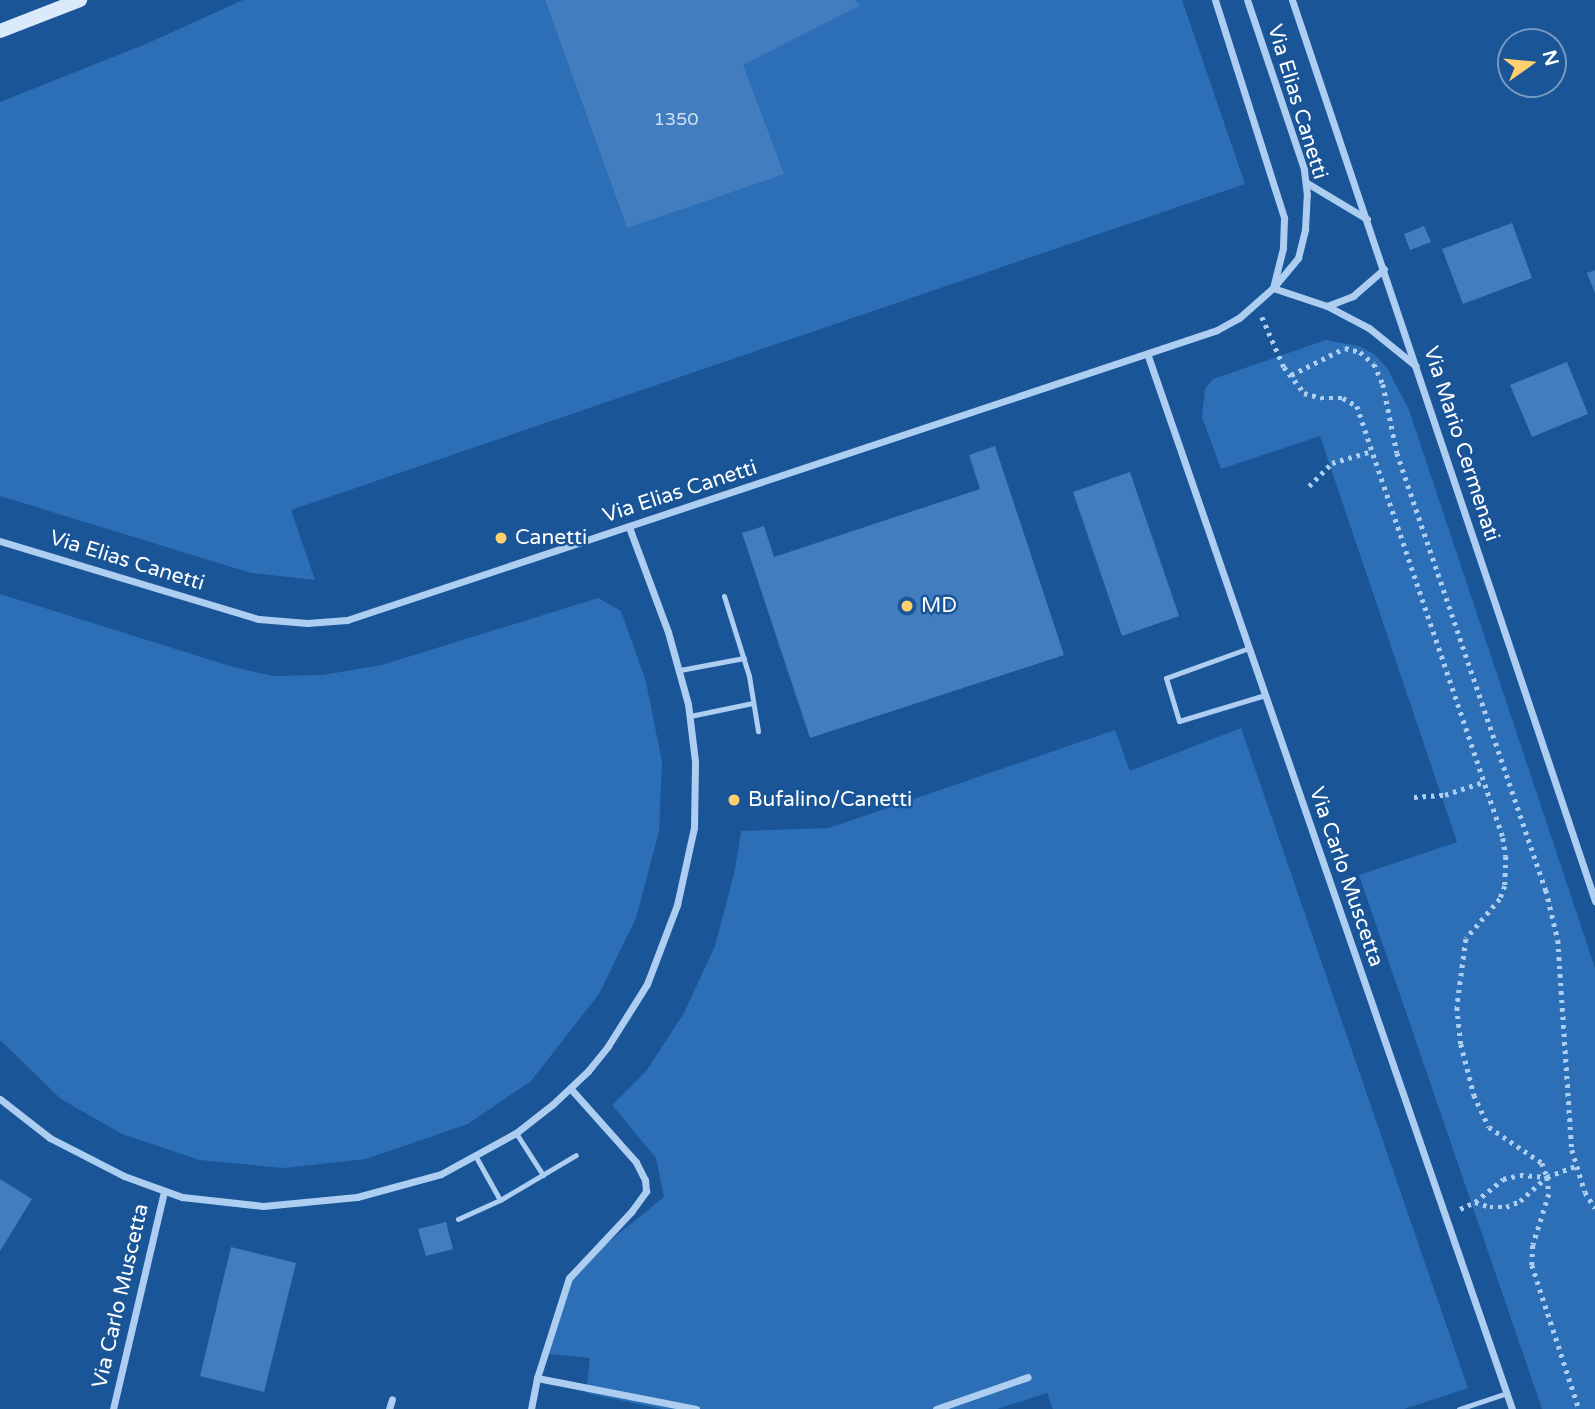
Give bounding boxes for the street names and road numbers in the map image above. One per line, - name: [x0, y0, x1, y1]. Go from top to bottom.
- street label: Via Elias Canetti: [1262, 22, 1332, 182]
- street label: Via Mario Cermenati: [1418, 343, 1504, 545]
- street label: Via Elias Canetti: [600, 455, 760, 529]
- street label: Via Elias Canetti: [47, 526, 207, 596]
- street label: Via Carlo Muscetta: [1303, 784, 1389, 970]
- street label: Via Carlo Muscetta: [88, 1201, 154, 1391]

